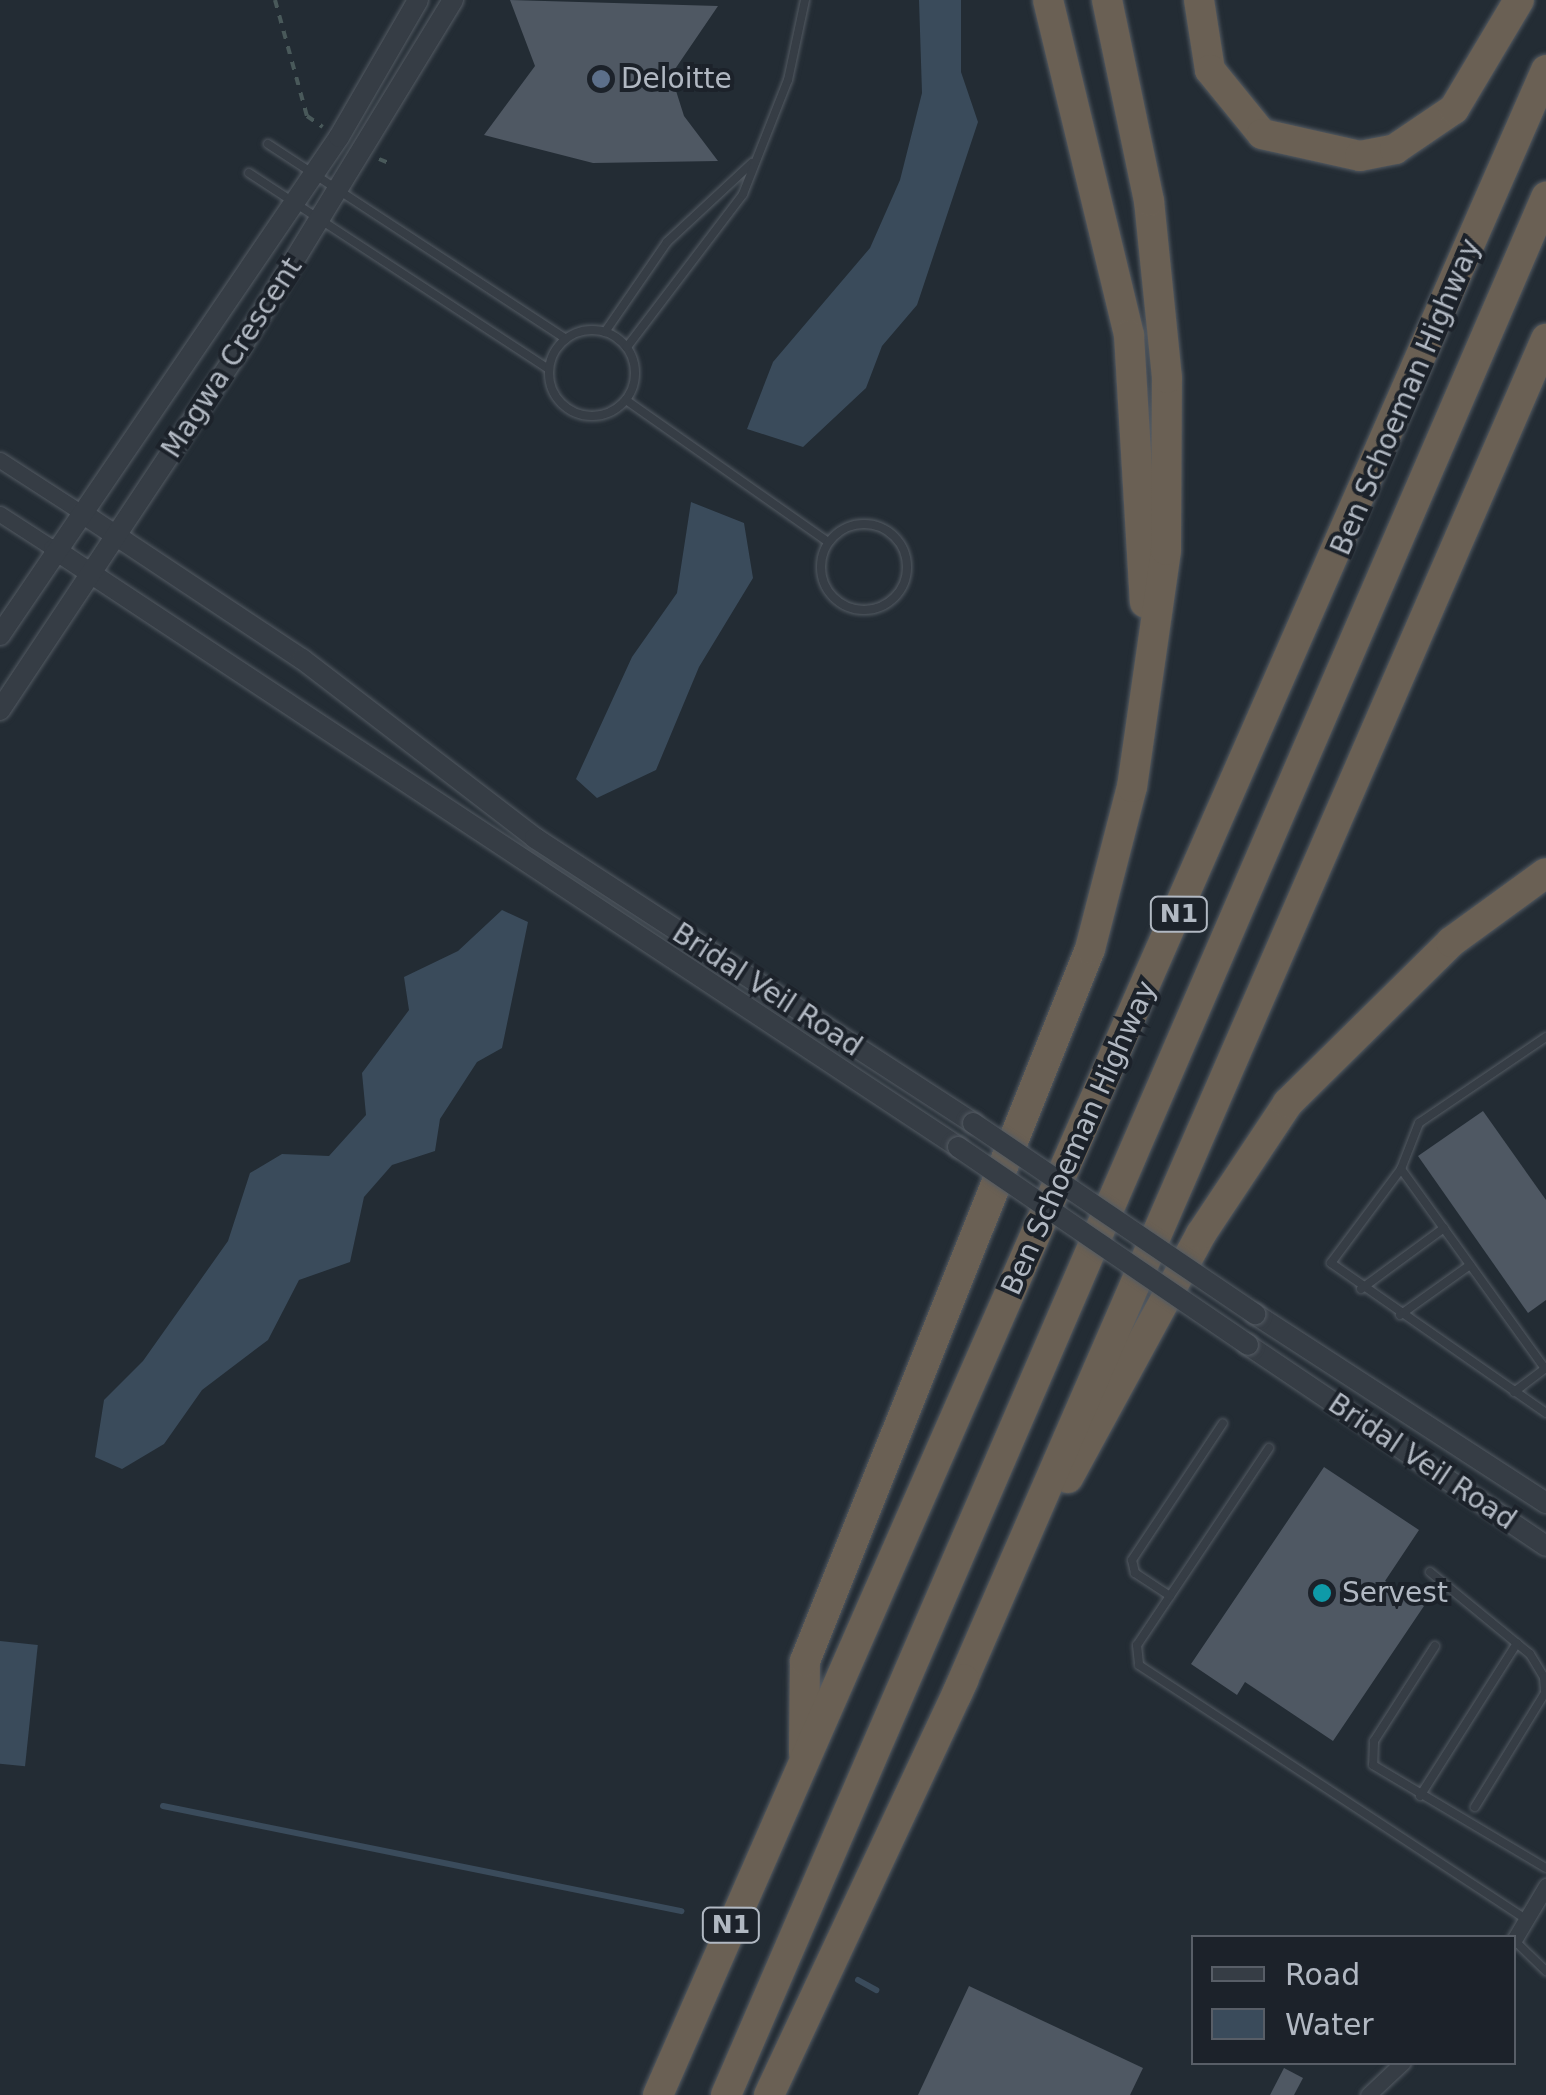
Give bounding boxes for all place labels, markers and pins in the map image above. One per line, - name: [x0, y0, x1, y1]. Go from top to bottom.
- place label: Deloitte: [621, 62, 732, 96]
- marker: Deloitte: [590, 68, 612, 90]
- place label: Servest: [1342, 1576, 1448, 1610]
- marker: Servest: [1311, 1582, 1333, 1604]

